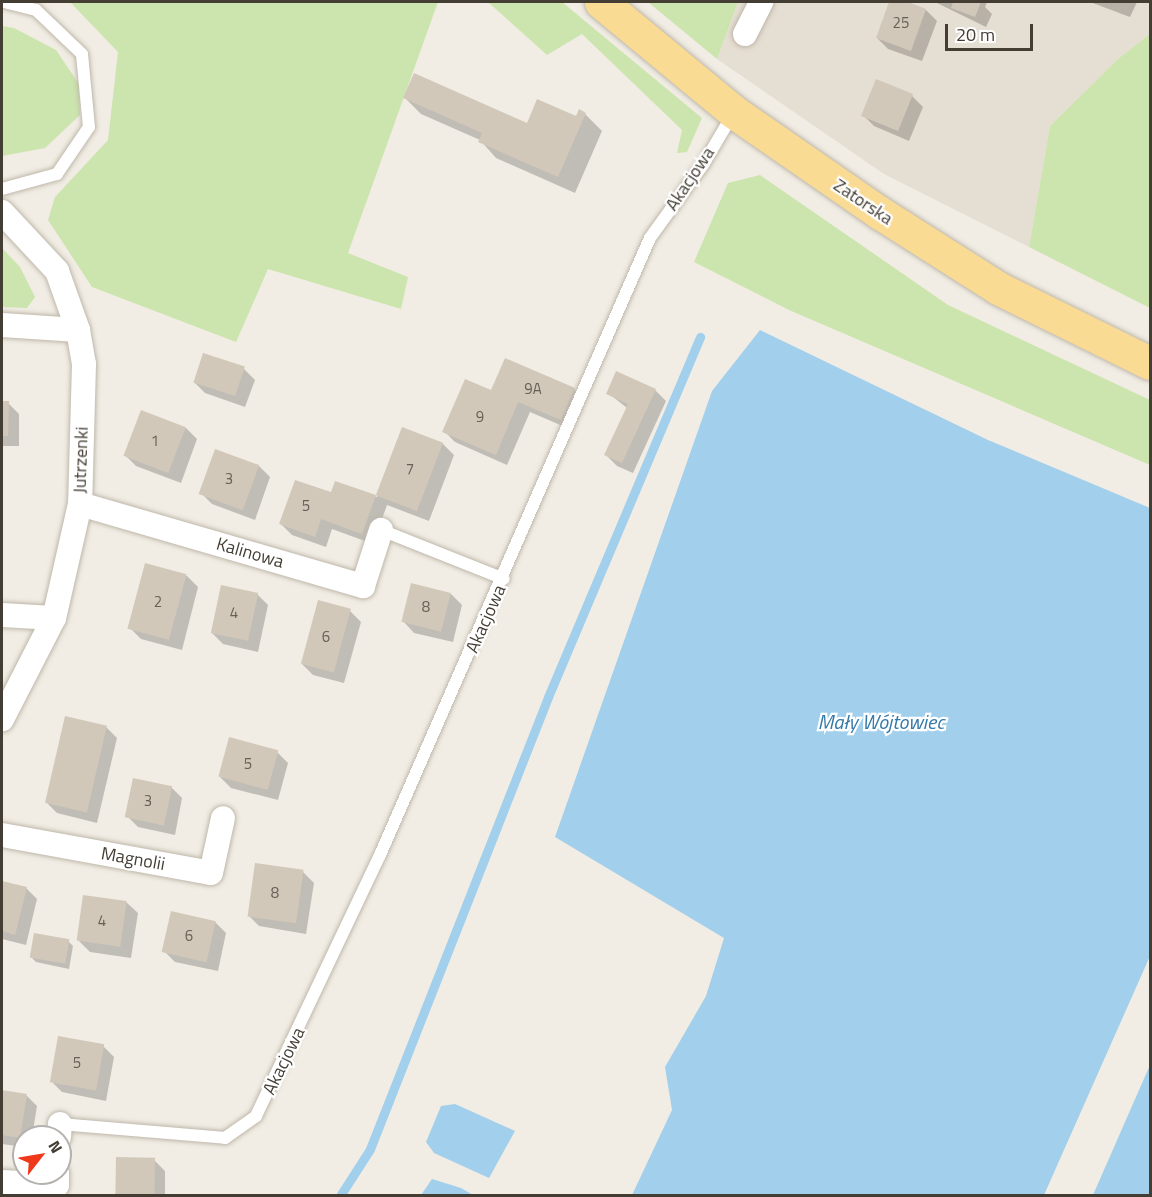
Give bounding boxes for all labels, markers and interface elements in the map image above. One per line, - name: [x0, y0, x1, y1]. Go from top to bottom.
- scale bar: [948, 12, 1036, 50]
- house number: 25: [893, 14, 909, 32]
- text: 20 m: [956, 21, 995, 48]
- street label: Akacjowa: [661, 143, 719, 215]
- street label: Zatorska: [829, 174, 897, 230]
- house number: 9A: [524, 380, 542, 398]
- house number: 9: [476, 408, 484, 426]
- street label: Jutrzenki: [69, 426, 93, 494]
- house number: 1: [151, 432, 159, 450]
- house number: 7: [406, 460, 414, 478]
- house number: 3: [225, 470, 233, 488]
- house number: 5: [302, 497, 310, 515]
- street label: Kalinowa: [214, 533, 286, 573]
- street label: Akacjowa: [461, 582, 511, 656]
- house number: 2: [154, 593, 162, 611]
- house number: 8: [422, 598, 430, 616]
- house number: 4: [230, 604, 238, 622]
- house number: 6: [322, 628, 330, 646]
- water label: Mały Wójtowiec: [818, 709, 944, 733]
- house number: 5: [244, 755, 252, 773]
- house number: 3: [144, 792, 152, 810]
- street label: Magnolii: [99, 843, 167, 875]
- house number: 8: [271, 884, 279, 902]
- house number: 4: [98, 912, 106, 930]
- house number: 6: [185, 927, 193, 945]
- street label: Akacjowa: [258, 1024, 310, 1098]
- house number: 5: [73, 1054, 81, 1072]
- north arrow: [12, 1125, 72, 1185]
- text: N: [43, 1136, 69, 1158]

